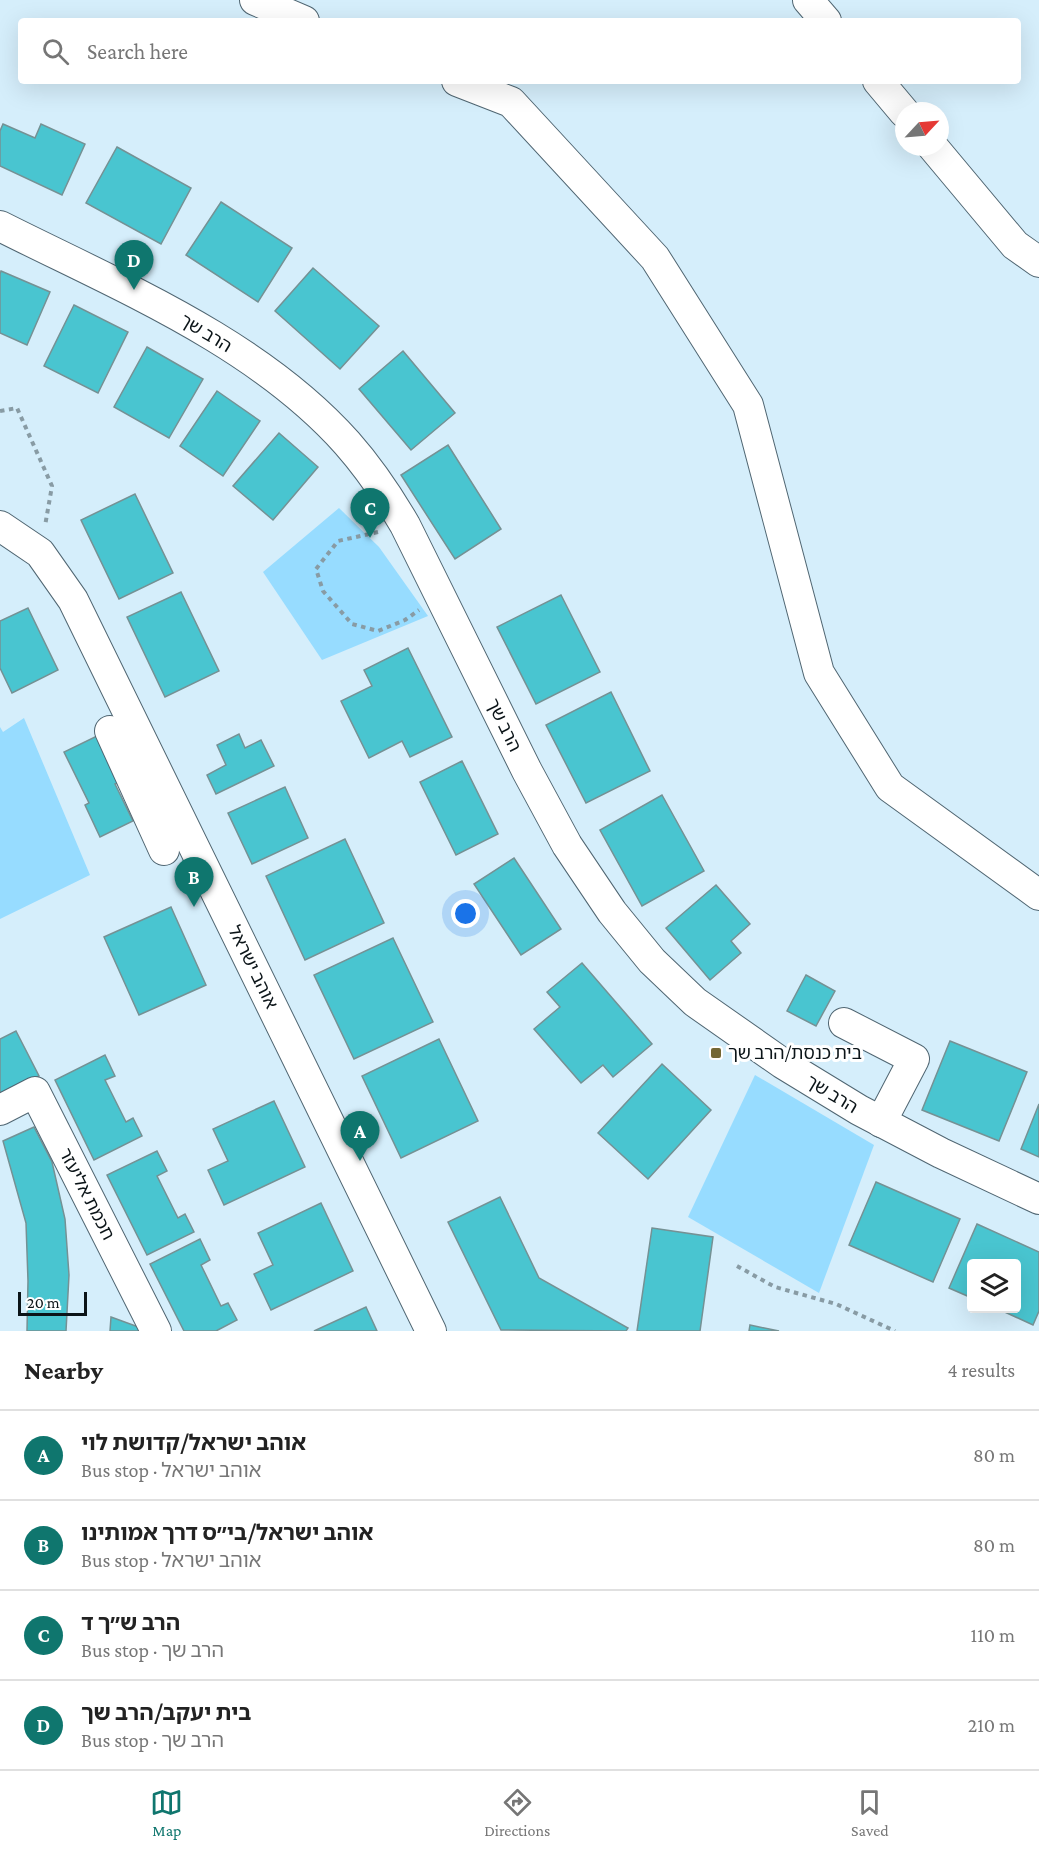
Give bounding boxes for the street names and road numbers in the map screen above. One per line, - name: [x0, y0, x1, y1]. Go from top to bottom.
- street label: הרב שך: [177, 310, 235, 356]
- street label: הרב שך: [483, 695, 525, 755]
- street label: אוהב ישראל: [224, 922, 282, 1012]
- street label: הרב שך: [803, 1071, 861, 1117]
- street label: חכמת אליעזר: [55, 1145, 119, 1243]

